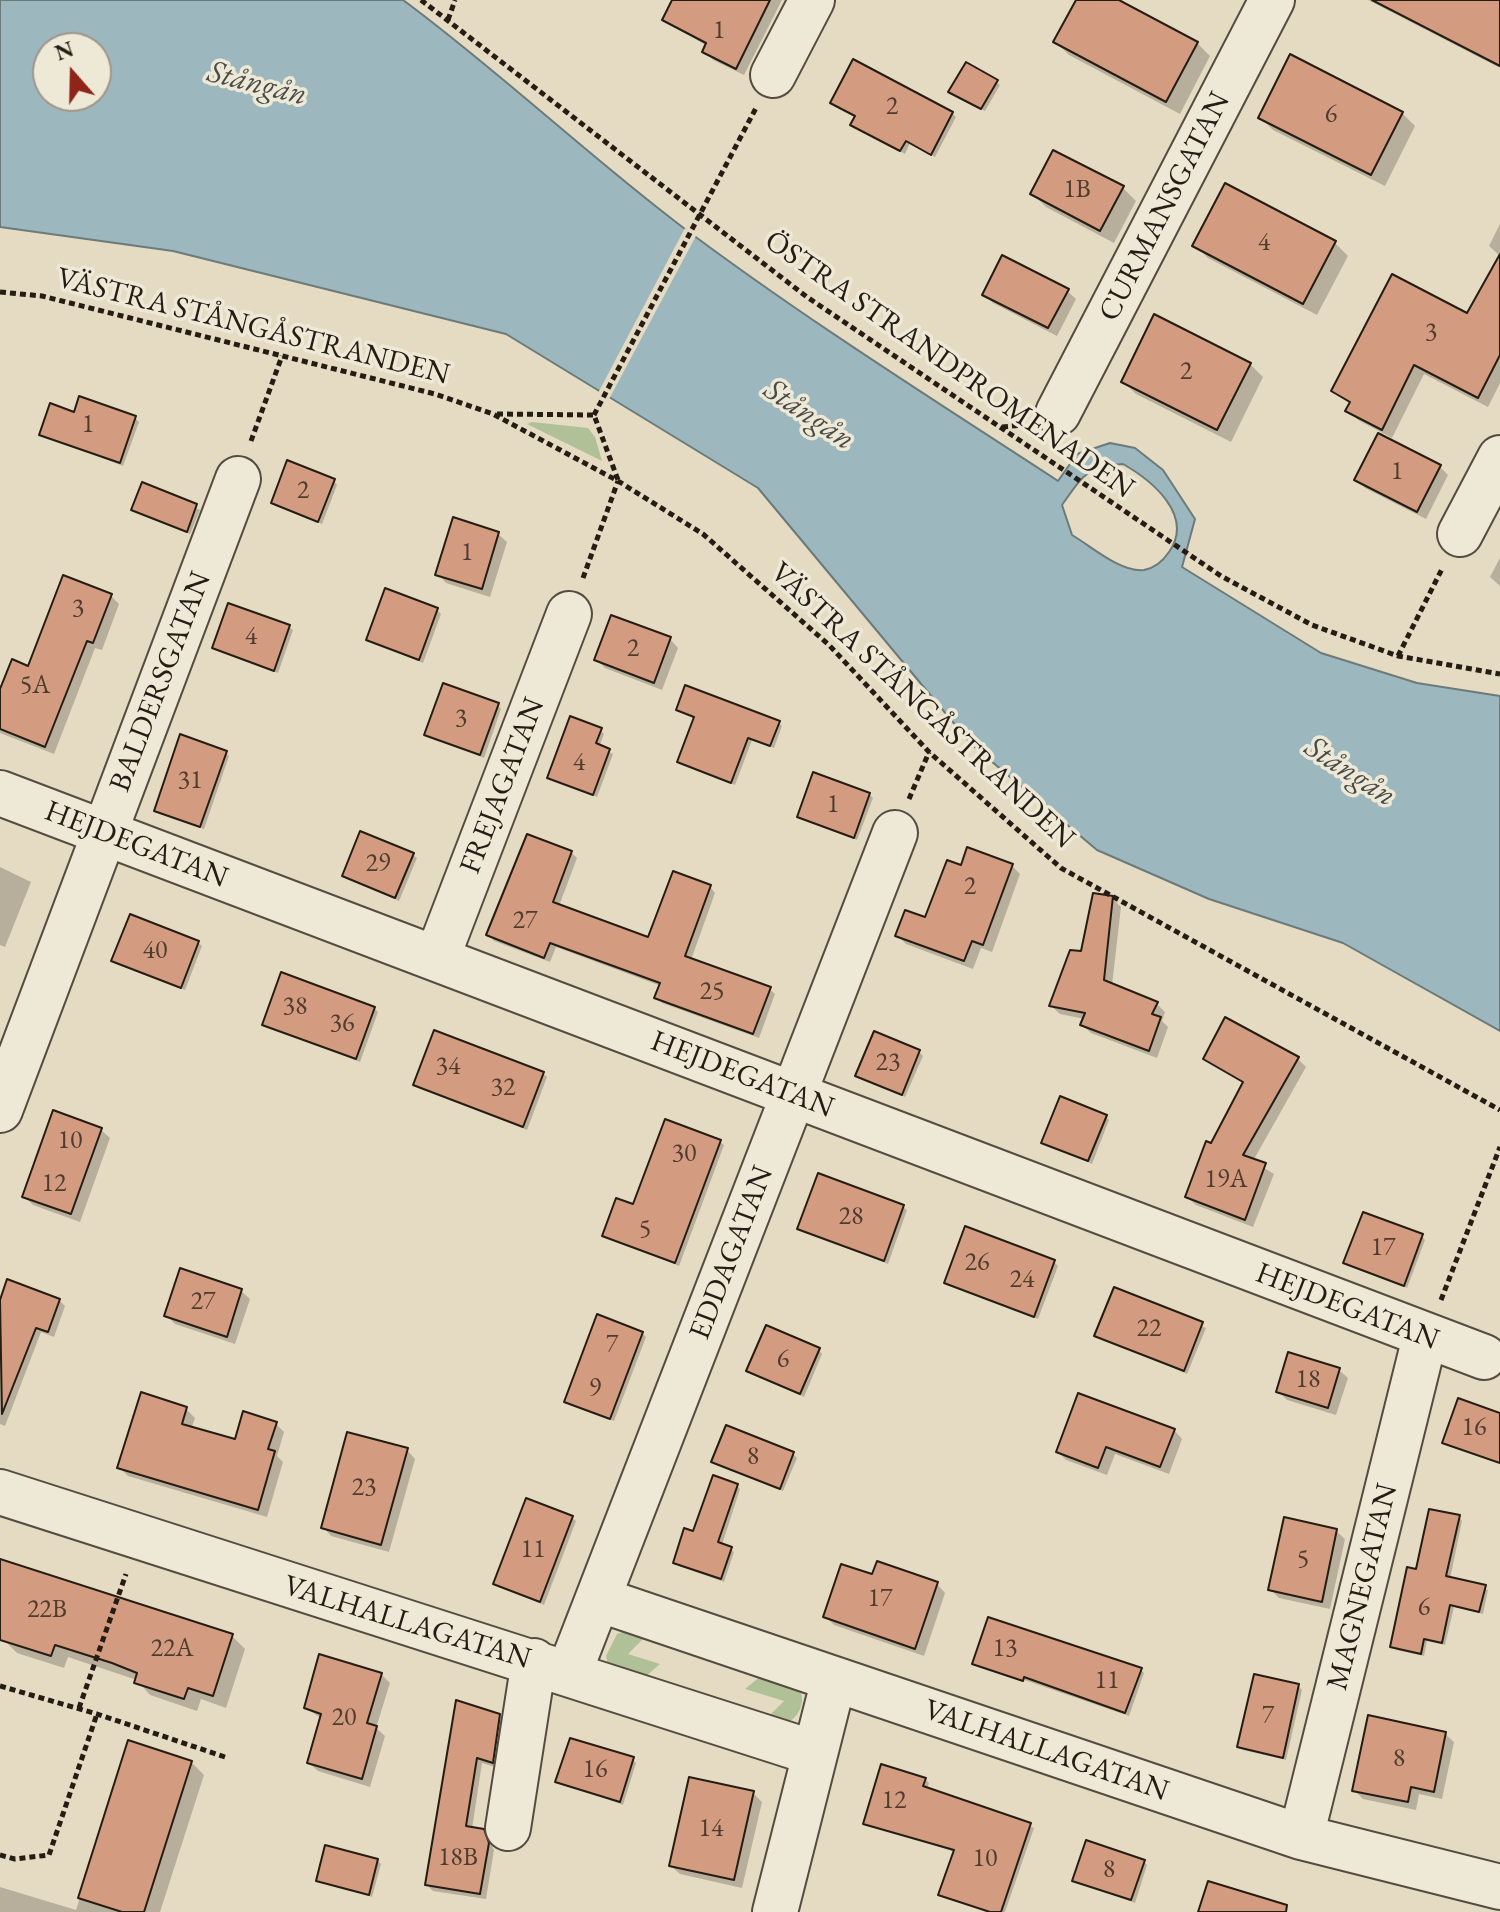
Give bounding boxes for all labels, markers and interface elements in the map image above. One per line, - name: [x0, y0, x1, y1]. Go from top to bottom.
- house number: 1: [713, 15, 725, 47]
- north arrow: [32, 32, 112, 112]
- text: N: [51, 34, 78, 68]
- water label: Stångån: [203, 53, 311, 115]
- street label: CURMANSGATAN: [1092, 86, 1238, 328]
- house number: 2: [886, 91, 898, 123]
- house number: 6: [1325, 99, 1337, 131]
- house number: 1B: [1063, 174, 1091, 206]
- street label: ÖSTRA STRANDPROMENADEN: [757, 223, 1141, 507]
- house number: 4: [1258, 227, 1270, 259]
- street label: VÄSTRA STÅNGÅSTRANDEN: [53, 261, 453, 393]
- house number: 3: [1425, 317, 1437, 349]
- house number: 2: [1180, 356, 1192, 388]
- water label: Stångån: [756, 371, 862, 459]
- house number: 1: [82, 409, 94, 441]
- house number: 1: [1391, 456, 1403, 488]
- house number: 2: [297, 475, 309, 507]
- house number: 1: [461, 537, 473, 569]
- street label: VÄSTRA STÅNGÅSTRANDEN: [762, 555, 1082, 857]
- street label: BALDERSGATAN: [103, 567, 219, 797]
- house number: 3: [72, 593, 84, 625]
- house number: 4: [245, 621, 257, 653]
- house number: 2: [627, 633, 639, 665]
- house number: 5A: [20, 670, 50, 702]
- street label: FREJAGATAN: [453, 693, 553, 879]
- house number: 3: [455, 703, 467, 735]
- water label: Stångån: [1297, 728, 1403, 816]
- house number: 4: [573, 747, 585, 779]
- house number: 31: [178, 765, 202, 797]
- house number: 1: [827, 789, 839, 821]
- street label: HEJDEGATAN: [40, 794, 232, 896]
- house number: 29: [366, 848, 390, 880]
- house number: 2: [964, 871, 976, 903]
- house number: 27: [513, 905, 537, 937]
- house number: 40: [143, 935, 167, 967]
- house number: 25: [700, 976, 724, 1008]
- house number: 38: [283, 991, 307, 1023]
- house number: 36: [330, 1008, 354, 1040]
- street label: HEJDEGATAN: [646, 1024, 838, 1126]
- house number: 23: [876, 1047, 900, 1079]
- house number: 34: [436, 1051, 460, 1083]
- house number: 32: [491, 1072, 515, 1104]
- house number: 10: [58, 1125, 82, 1157]
- house number: 30: [672, 1138, 696, 1170]
- street label: EDDAGATAN: [682, 1161, 782, 1345]
- house number: 19A: [1205, 1164, 1247, 1196]
- house number: 12: [42, 1168, 66, 1200]
- house number: 28: [839, 1201, 863, 1233]
- house number: 5: [639, 1214, 651, 1246]
- house number: 17: [1371, 1232, 1395, 1264]
- house number: 26: [965, 1247, 989, 1279]
- street label: HEJDEGATAN: [1251, 1256, 1443, 1358]
- house number: 24: [1010, 1264, 1034, 1296]
- house number: 27: [191, 1286, 215, 1318]
- house number: 22: [1137, 1313, 1161, 1345]
- house number: 7: [606, 1329, 618, 1361]
- house number: 6: [777, 1344, 789, 1376]
- house number: 18: [1296, 1364, 1320, 1396]
- house number: 9: [589, 1373, 601, 1405]
- house number: 16: [1462, 1412, 1486, 1444]
- house number: 8: [747, 1441, 759, 1473]
- house number: 23: [352, 1472, 376, 1504]
- street label: MAGNEGATAN: [1320, 1480, 1406, 1694]
- house number: 11: [521, 1534, 545, 1566]
- house number: 5: [1297, 1544, 1309, 1576]
- street label: VALHALLAGATAN: [279, 1568, 535, 1678]
- house number: 17: [868, 1583, 892, 1615]
- house number: 6: [1418, 1592, 1430, 1624]
- house number: 22B: [27, 1594, 67, 1626]
- house number: 22A: [151, 1633, 193, 1665]
- house number: 13: [993, 1633, 1017, 1665]
- house number: 11: [1095, 1665, 1119, 1697]
- street label: VALHALLAGATAN: [919, 1692, 1173, 1810]
- house number: 7: [1262, 1700, 1274, 1732]
- house number: 20: [332, 1702, 356, 1734]
- house number: 8: [1393, 1743, 1405, 1775]
- house number: 16: [583, 1754, 607, 1786]
- house number: 12: [882, 1785, 906, 1817]
- house number: 14: [699, 1813, 723, 1845]
- house number: 18B: [438, 1842, 478, 1874]
- house number: 10: [973, 1843, 997, 1875]
- house number: 8: [1103, 1854, 1115, 1886]

